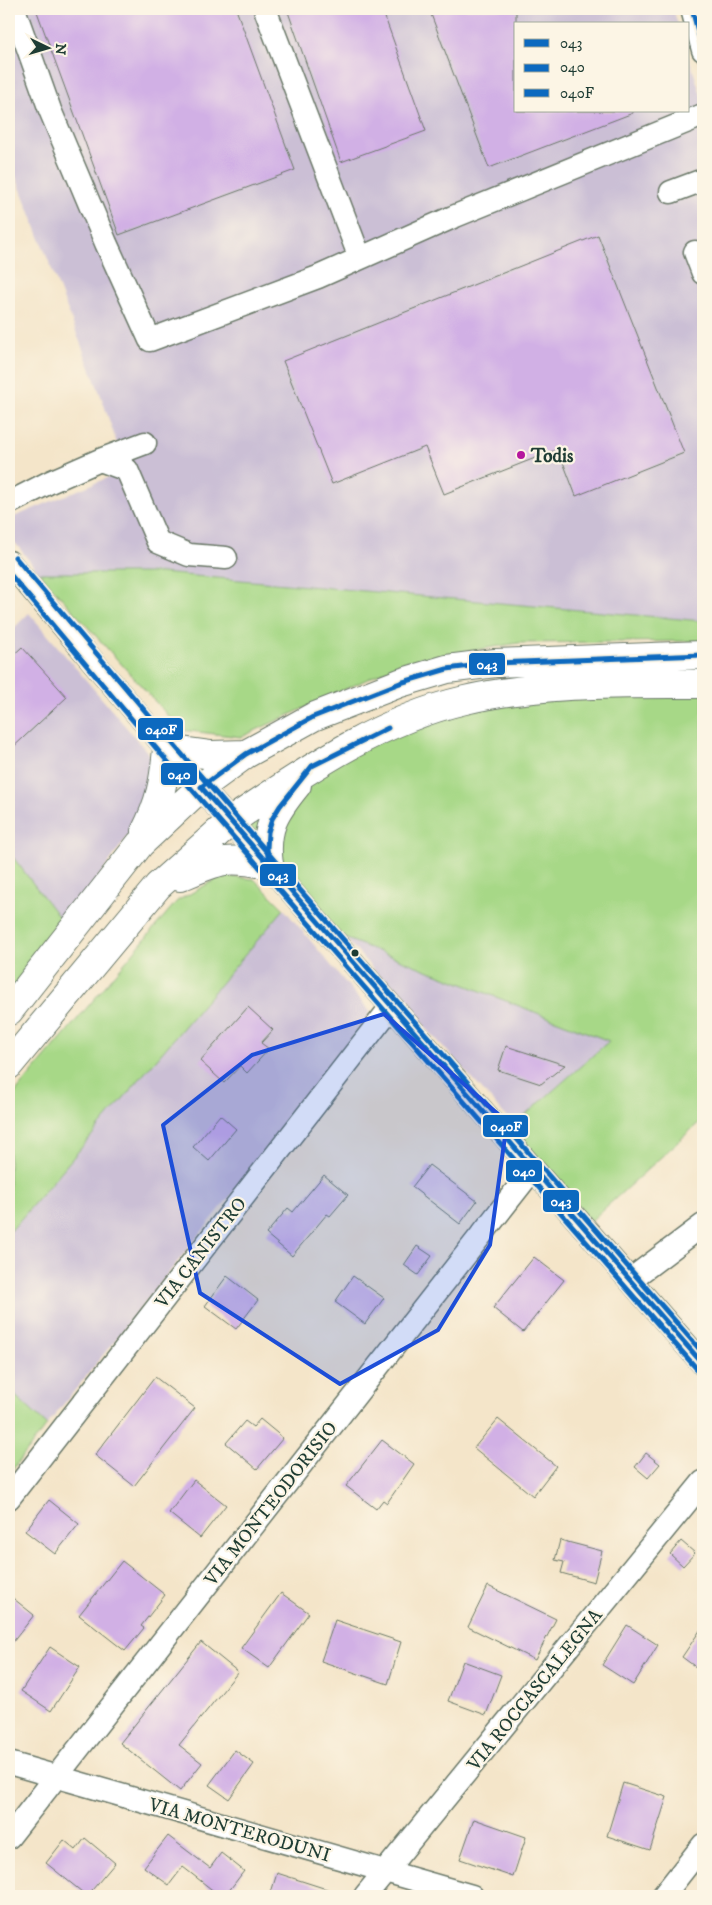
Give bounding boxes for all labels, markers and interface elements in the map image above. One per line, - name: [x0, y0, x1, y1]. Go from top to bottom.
- north arrow: [22, 22, 72, 72]
- legend: [514, 22, 690, 112]
- text: 043: [560, 34, 582, 53]
- text: N: [50, 43, 69, 56]
- text: 040: [560, 58, 585, 77]
- text: 040F: [560, 84, 594, 103]
- place label: Todis: [530, 445, 574, 468]
- marker: Todis: [515, 449, 527, 461]
- line badge: 043: [468, 652, 506, 676]
- text: 043: [477, 656, 497, 674]
- line badge: 040F: [137, 717, 184, 741]
- text: 040F: [145, 721, 177, 739]
- line badge: 040: [160, 762, 198, 786]
- text: 040: [167, 766, 191, 784]
- line badge: 043: [259, 863, 297, 887]
- text: 043: [268, 867, 288, 885]
- unlabelled marker: [350, 948, 360, 958]
- line badge: 040F: [482, 1114, 529, 1138]
- text: 040F: [490, 1118, 522, 1136]
- line badge: 040: [505, 1159, 543, 1183]
- text: 040: [512, 1163, 536, 1181]
- line badge: 043: [542, 1189, 580, 1213]
- street label: VIA CANISTRO: [150, 1193, 252, 1314]
- text: 043: [551, 1193, 571, 1211]
- street label: VIA MONTEODORISIO: [199, 1417, 342, 1591]
- street label: VIA ROCCASCALEGNA: [462, 1604, 608, 1776]
- street label: VIA MONTERODUNI: [145, 1793, 333, 1867]

